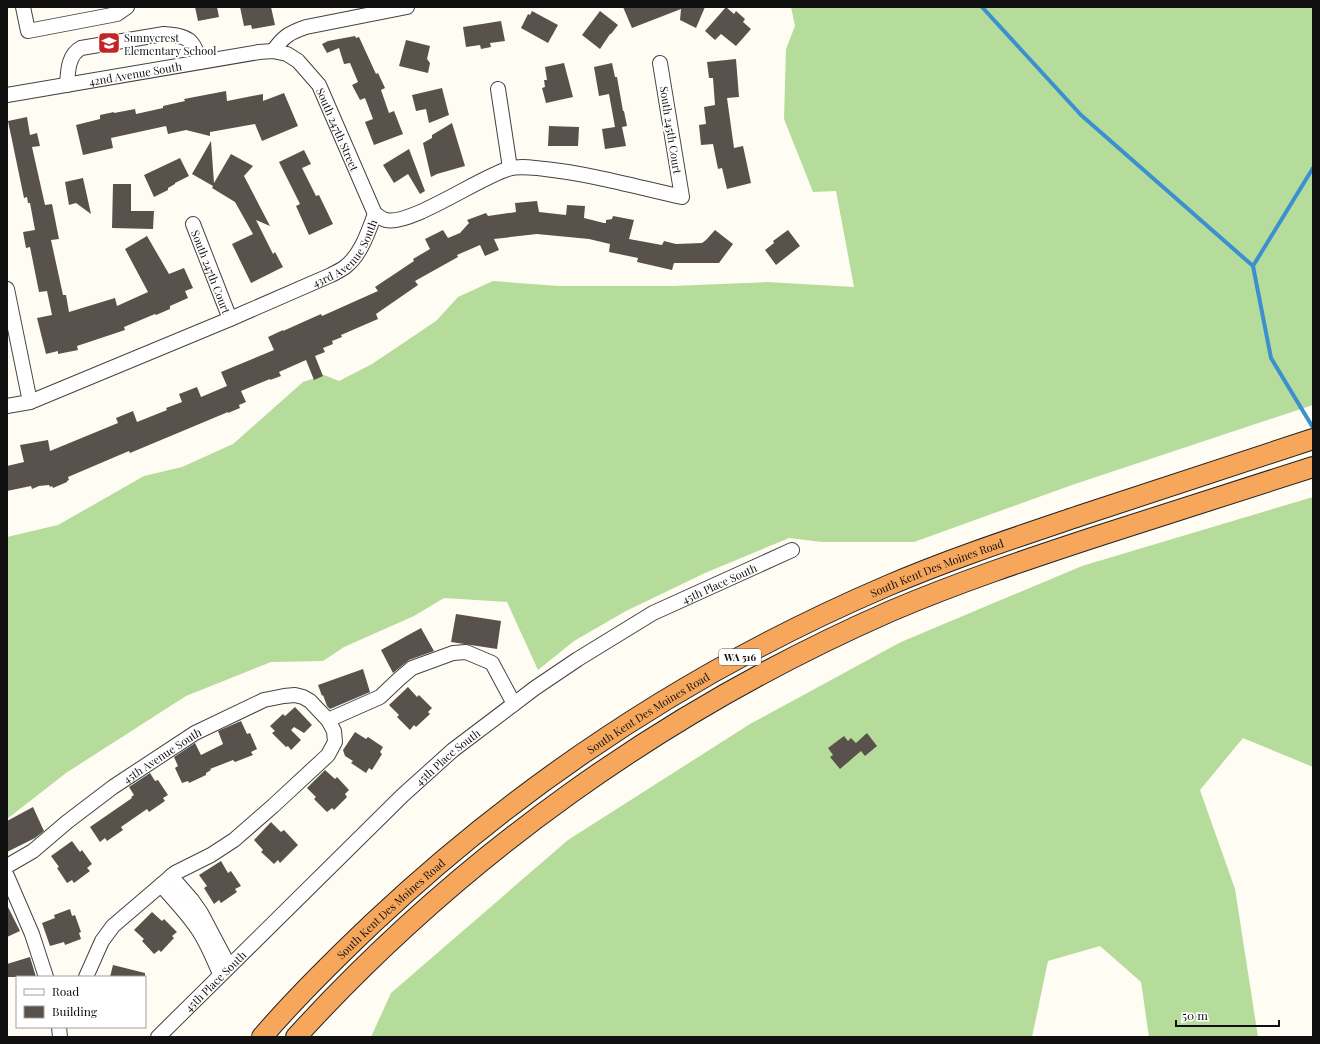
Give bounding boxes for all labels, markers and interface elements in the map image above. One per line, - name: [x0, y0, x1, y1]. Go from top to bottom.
- school or university icon: Sunnycrest Elementary School: [96, 30, 122, 56]
- place label: Sunnycrest Elementary School: [124, 30, 216, 58]
- street label: 42nd Avenue South: [88, 58, 183, 88]
- street label: South 247th Street: [313, 85, 363, 173]
- street label: South 245th Court: [657, 85, 685, 175]
- street label: 43rd Avenue South: [310, 216, 380, 290]
- street label: South 247th Court: [188, 228, 235, 316]
- street label: South Kent Des Moines Road: [867, 535, 1006, 600]
- street label: 45th Place South: [679, 559, 760, 606]
- road number: WA 516: [719, 649, 761, 665]
- street label: South Kent Des Moines Road: [583, 668, 712, 757]
- street label: 45th Avenue South: [120, 724, 204, 786]
- street label: 45th Place South: [412, 725, 483, 788]
- street label: South Kent Des Moines Road: [333, 854, 448, 962]
- street label: 45th Place South: [181, 947, 249, 1014]
- legend: [16, 976, 146, 1028]
- text: Road: [52, 983, 79, 999]
- scale bar: [1176, 1002, 1279, 1028]
- text: Building: [52, 1003, 98, 1019]
- text: 50 m: [1182, 1007, 1208, 1023]

